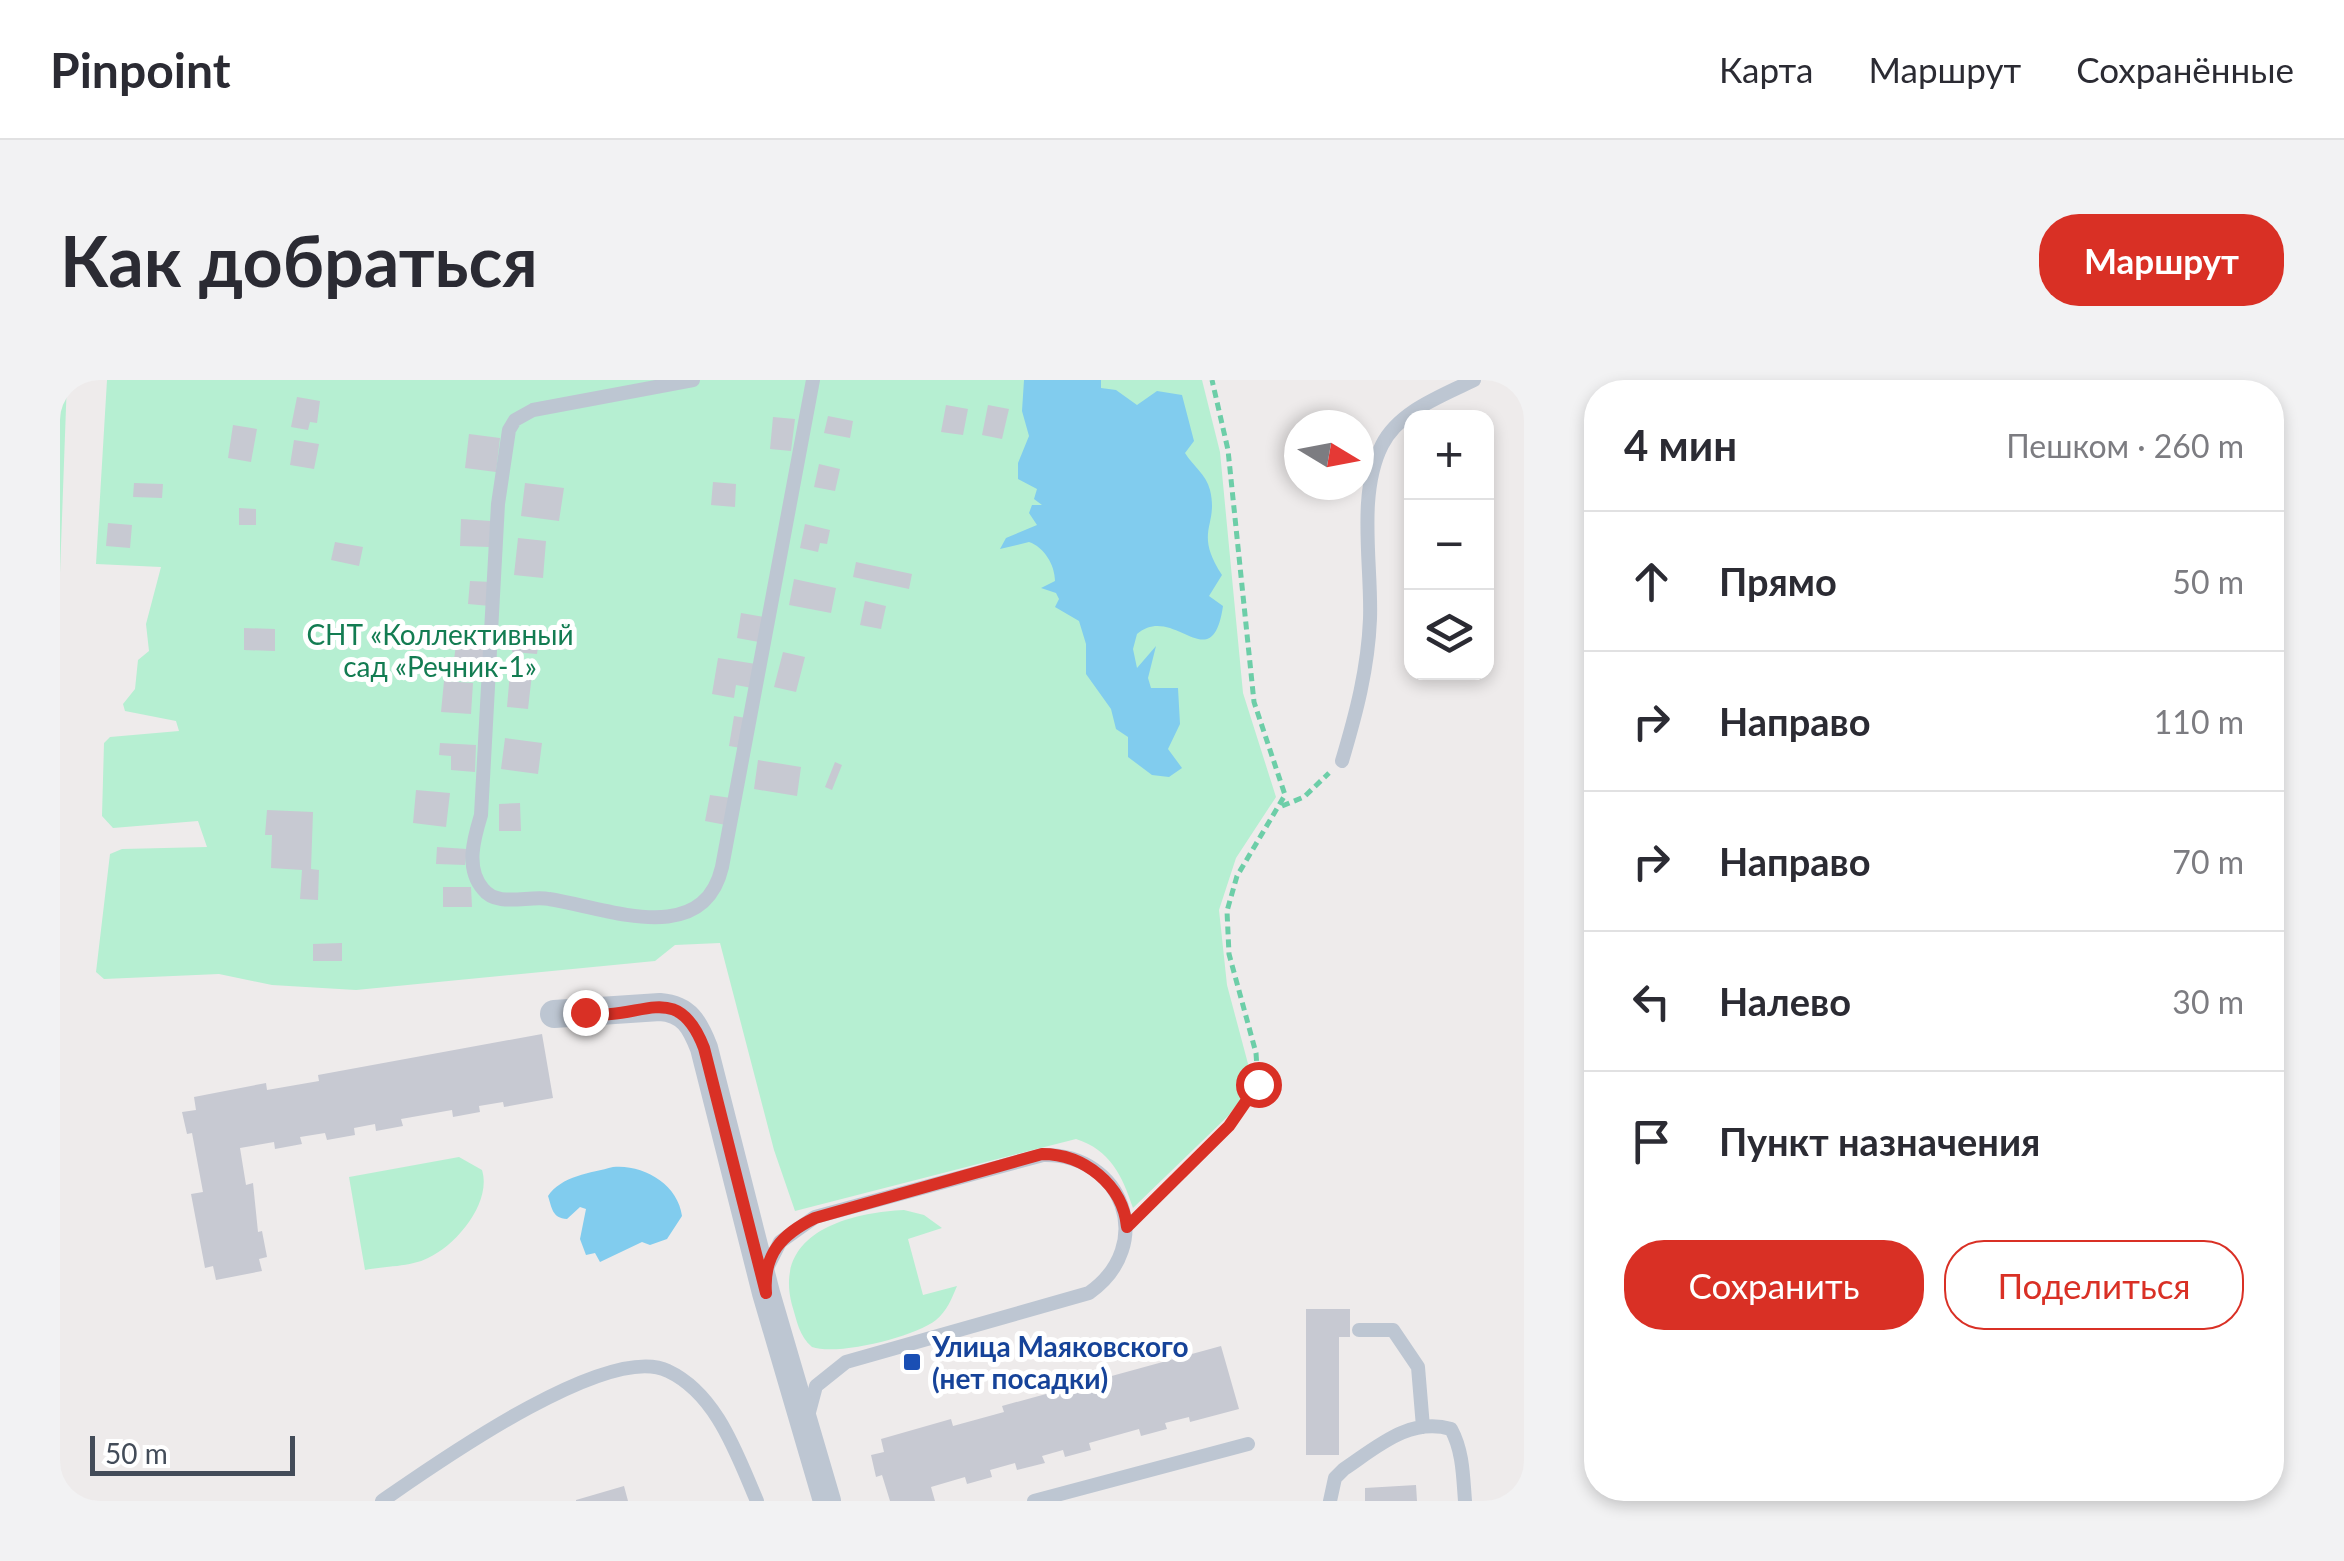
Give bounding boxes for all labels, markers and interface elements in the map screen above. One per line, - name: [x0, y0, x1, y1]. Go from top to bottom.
- text: Pinpoint: [50, 41, 231, 98]
- text: Карта: [1719, 48, 1814, 90]
- text: Маршрут: [1869, 48, 2021, 90]
- text: Сохранённые: [2076, 48, 2294, 90]
- button: Маршрут: [2039, 214, 2284, 306]
- text: Как добраться: [60, 218, 538, 302]
- north arrow: [1284, 410, 1374, 500]
- map controls: [1404, 410, 1494, 680]
- button: +: [1404, 410, 1494, 500]
- text: 4 мин: [1624, 420, 1737, 470]
- text: Пешком · 260 m: [2006, 426, 2244, 465]
- button: −: [1404, 500, 1494, 590]
- icon: ahead: [1624, 554, 1679, 609]
- text: Прямо: [1719, 558, 1837, 604]
- text: 50 m: [2172, 562, 2244, 601]
- button: layers: [1404, 590, 1494, 680]
- park label: СНТ «Коллективный сад «Речник-1»: [306, 617, 574, 683]
- icon: right: [1624, 694, 1679, 749]
- text: Направо: [1719, 698, 1871, 744]
- text: 110 m: [2154, 702, 2244, 741]
- icon: right: [1624, 834, 1679, 889]
- text: Направо: [1719, 838, 1871, 884]
- text: 70 m: [2172, 842, 2244, 881]
- icon: left: [1624, 974, 1679, 1029]
- text: Налево: [1719, 978, 1851, 1024]
- text: 30 m: [2172, 982, 2244, 1021]
- route end: [563, 990, 609, 1036]
- route start: [1236, 1062, 1282, 1108]
- icon: arrive: [1624, 1114, 1679, 1169]
- text: Пункт назначения: [1719, 1118, 2040, 1164]
- button: Сохранить: [1624, 1240, 1924, 1330]
- button: Поделиться: [1944, 1240, 2244, 1330]
- place label: Улица Маяковского (нет посадки): [931, 1329, 1188, 1395]
- marker: Улица Маяковского (нет посадки): [901, 1351, 923, 1373]
- scale bar: [90, 1431, 295, 1476]
- text: 50 m: [105, 1436, 168, 1470]

